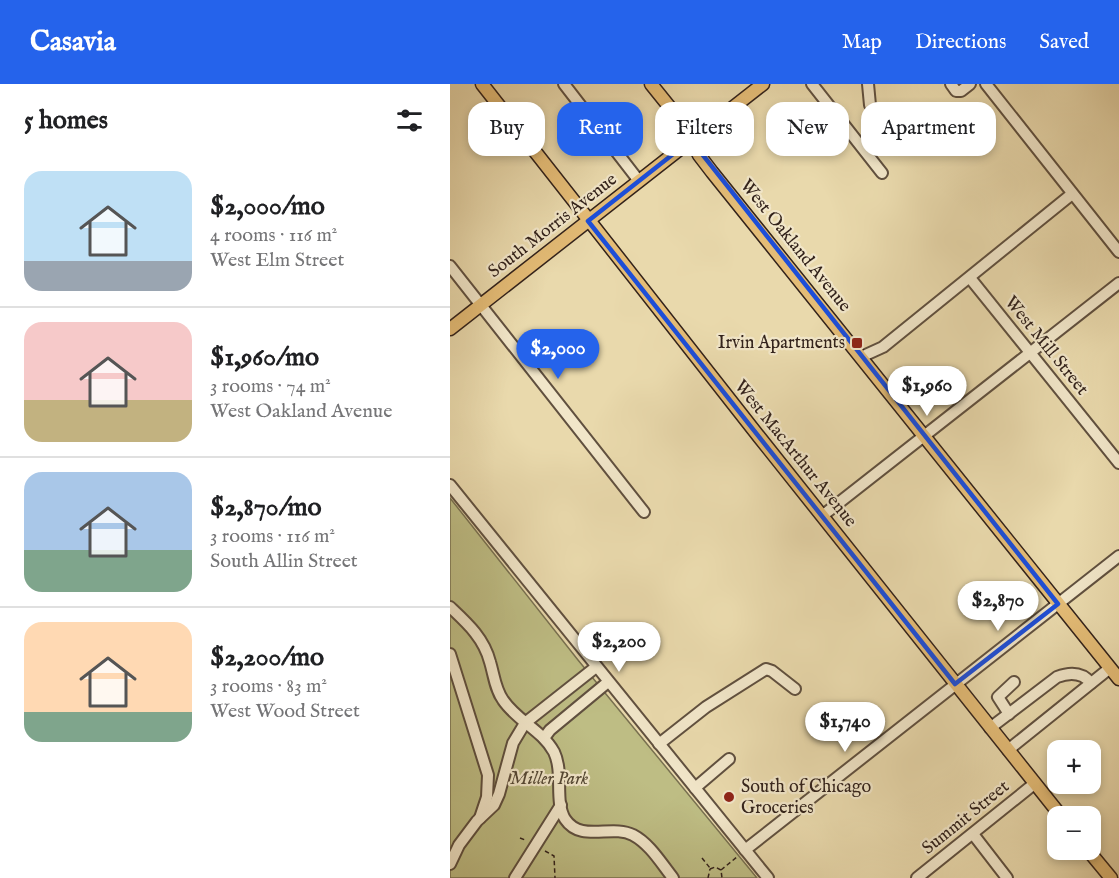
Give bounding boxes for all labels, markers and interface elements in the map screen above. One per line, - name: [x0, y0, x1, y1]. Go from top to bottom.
- text: Casavia: [30, 25, 116, 60]
- text: Map: [842, 29, 882, 56]
- text: Directions: [915, 29, 1006, 56]
- text: Saved: [1039, 29, 1089, 56]
- chip: Buy: [468, 102, 545, 156]
- chip: Rent: [557, 102, 643, 156]
- chip: Filters: [655, 102, 754, 156]
- chip: New: [766, 102, 849, 156]
- chip: Apartment: [861, 102, 996, 156]
- text: 5 homes: [24, 104, 108, 137]
- icon: filters: [393, 104, 426, 137]
- street label: South Morris Avenue: [484, 168, 622, 284]
- street label: West Oakland Avenue: [734, 175, 856, 317]
- text: $2,000/mo: [210, 190, 325, 223]
- icon: home: [72, 195, 144, 267]
- text: 4 rooms · 116 m²: [210, 223, 337, 248]
- text: West Elm Street: [210, 248, 344, 273]
- street label: West Mill Street: [999, 292, 1093, 400]
- pin: $2,000: [509, 329, 607, 380]
- place label: Irvin Apartments: [718, 332, 845, 355]
- text: $2,000: [530, 336, 586, 361]
- marker: Irvin Apartments: [850, 336, 864, 350]
- text: $1,960/mo: [210, 341, 319, 374]
- icon: home: [72, 346, 144, 418]
- pin: $1,960: [878, 366, 976, 417]
- text: $1,960: [902, 373, 952, 398]
- text: 3 rooms · 74 m²: [210, 374, 331, 399]
- street label: West MacArthur Avenue: [729, 376, 861, 532]
- text: West Oakland Avenue: [210, 399, 392, 424]
- text: $2,870/mo: [210, 491, 322, 524]
- icon: home: [72, 496, 144, 568]
- text: 3 rooms · 116 m²: [210, 524, 335, 549]
- text: South Allin Street: [210, 549, 358, 574]
- pin: $2,870: [949, 581, 1047, 632]
- text: $2,870: [972, 588, 1024, 613]
- pin: $2,200: [570, 622, 668, 673]
- text: $2,200: [592, 629, 646, 654]
- text: $2,200/mo: [210, 641, 324, 674]
- icon: home: [72, 646, 144, 718]
- text: 3 rooms · 83 m²: [210, 674, 327, 699]
- text: West Wood Street: [210, 699, 360, 724]
- pin: $1,740: [796, 702, 894, 753]
- text: $1,740: [819, 709, 871, 734]
- map controls: [1047, 740, 1101, 860]
- button: +: [1047, 740, 1101, 794]
- park label: Miller Park: [510, 768, 588, 791]
- place label: South of Chicago Groceries: [741, 776, 871, 820]
- street label: Summit Street: [918, 776, 1014, 860]
- marker: South of Chicago Groceries: [722, 790, 736, 804]
- button: −: [1047, 806, 1101, 860]

